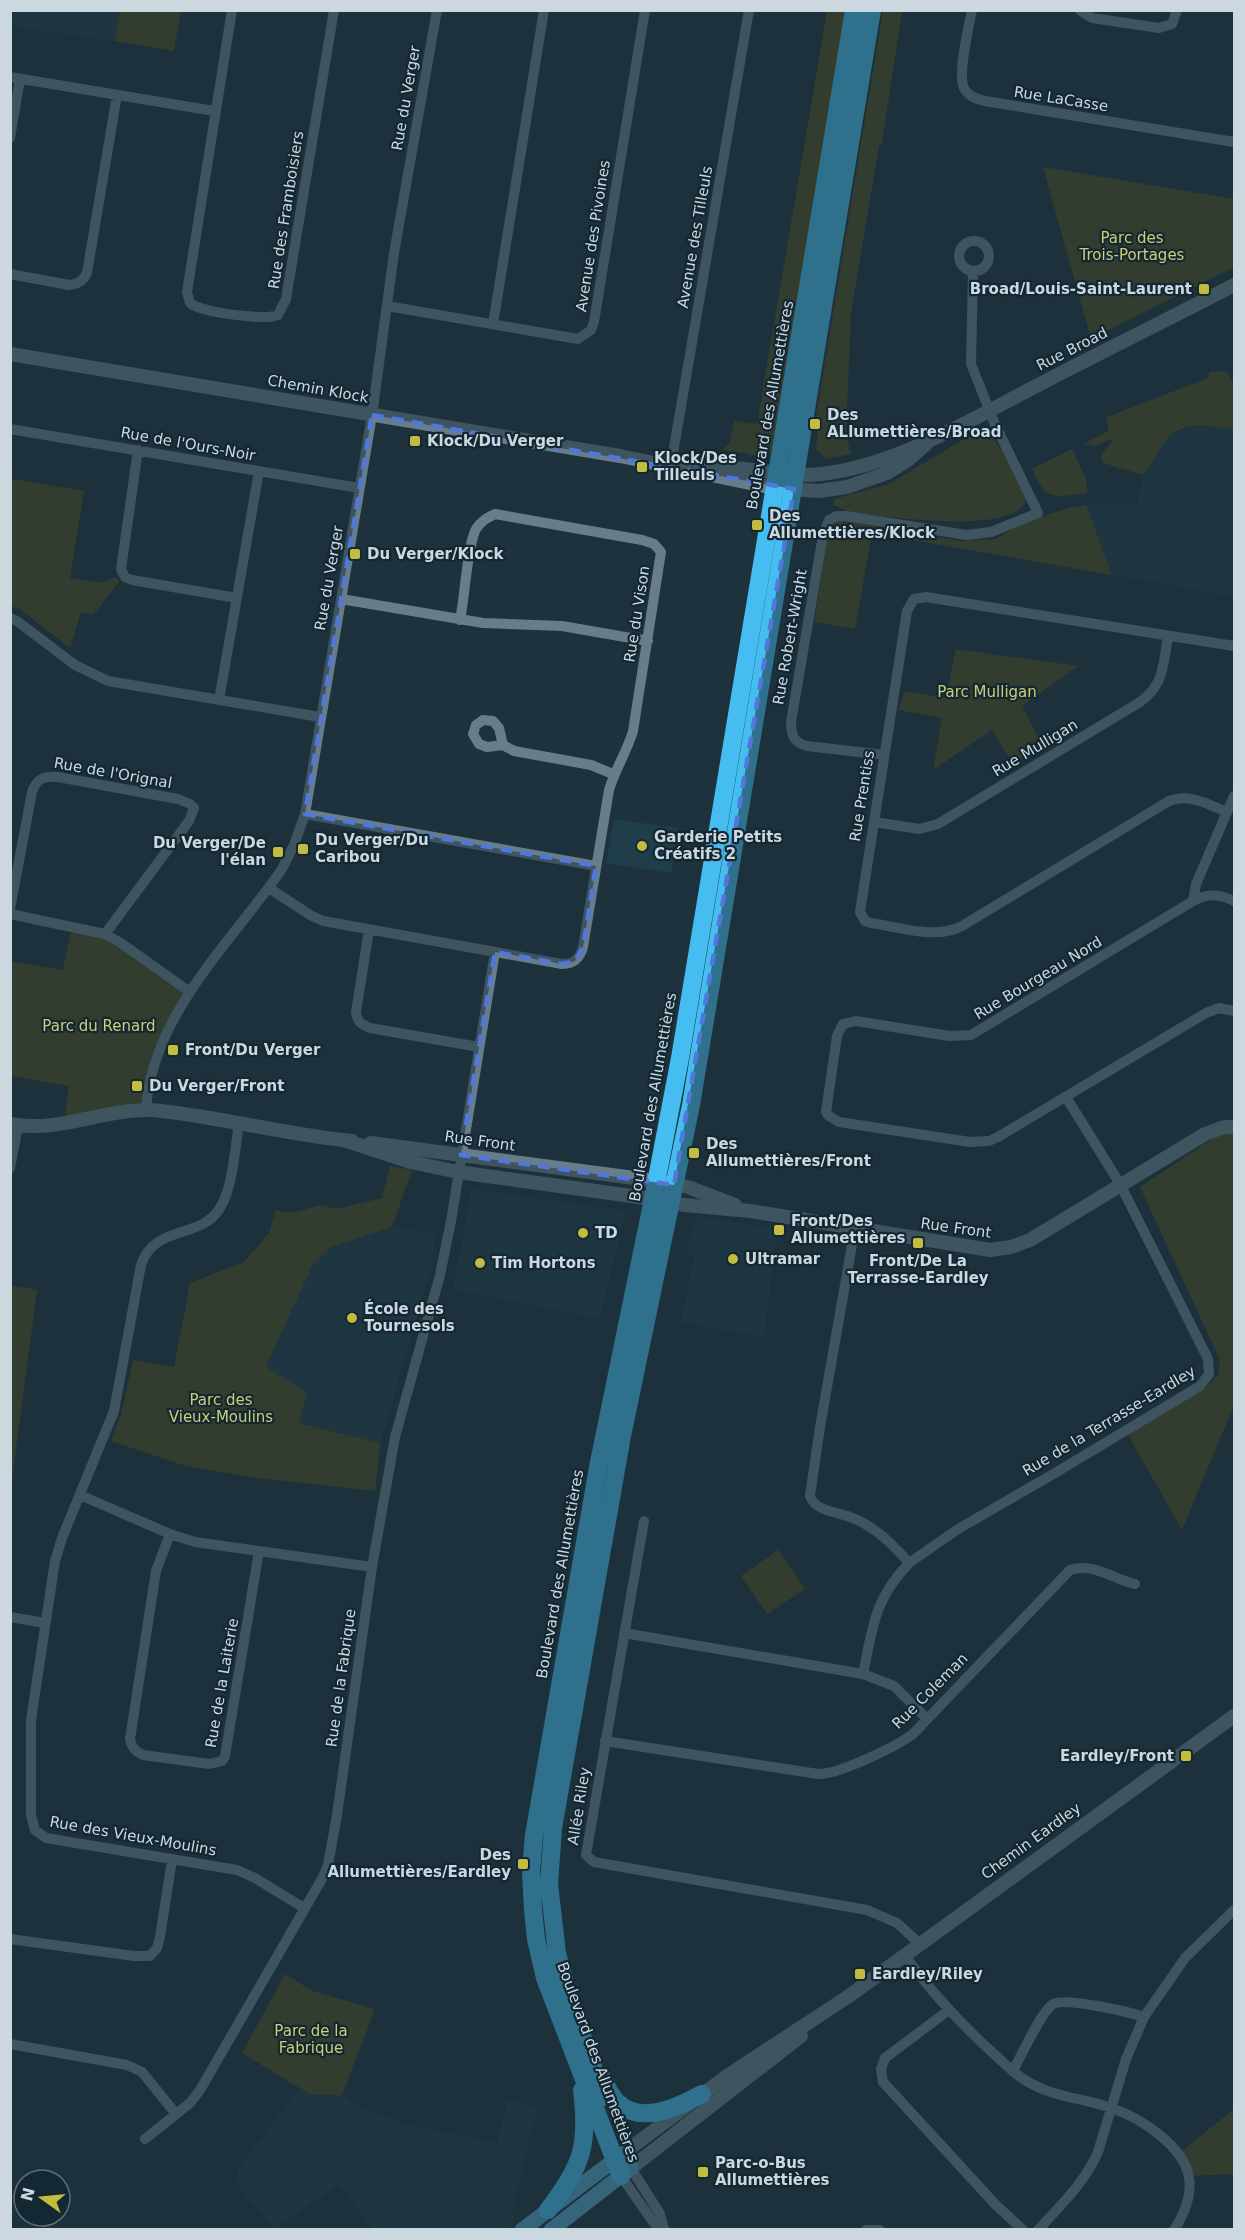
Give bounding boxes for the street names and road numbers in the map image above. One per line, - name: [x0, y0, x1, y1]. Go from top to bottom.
- street label: Rue du Verger: [388, 43, 424, 152]
- street label: Rue LaCasse: [1013, 83, 1109, 115]
- street label: Rue des Framboisiers: [265, 129, 307, 291]
- street label: Avenue des Pivoines: [572, 159, 614, 313]
- street label: Avenue des Tilleuls: [674, 164, 716, 309]
- street label: Boulevard des Allumettières: [743, 299, 797, 511]
- street label: Rue Broad: [1033, 323, 1111, 375]
- street label: Chemin Klock: [266, 371, 370, 407]
- street label: Rue de l'Ours-Noir: [119, 423, 258, 465]
- street label: Rue du Verger: [311, 523, 347, 632]
- street label: Rue du Vison: [620, 564, 654, 664]
- street label: Rue Robert-Wright: [769, 568, 811, 706]
- street label: Rue Mulligan: [989, 715, 1081, 781]
- street label: Rue Prentiss: [846, 749, 878, 843]
- street label: Rue de l'Orignal: [53, 754, 173, 792]
- street label: Rue Bourgeau Nord: [971, 933, 1105, 1023]
- street label: Boulevard des Allumettières: [626, 991, 680, 1203]
- street label: Rue Front: [443, 1127, 517, 1155]
- street label: Rue Front: [919, 1214, 993, 1242]
- street label: Rue de la Terrasse-Eardley: [1019, 1362, 1199, 1480]
- street label: Boulevard des Allumettières: [533, 1468, 587, 1680]
- street label: Rue de la Fabrique: [322, 1608, 360, 1748]
- street label: Rue de la Laiterie: [202, 1617, 242, 1749]
- street label: Rue Coleman: [888, 1649, 972, 1733]
- street label: Allée Riley: [564, 1766, 594, 1846]
- street label: Chemin Eardley: [978, 1799, 1084, 1883]
- street label: Rue des Vieux-Moulins: [48, 1812, 218, 1860]
- street label: Boulevard des Allumettières: [553, 1959, 643, 2165]

